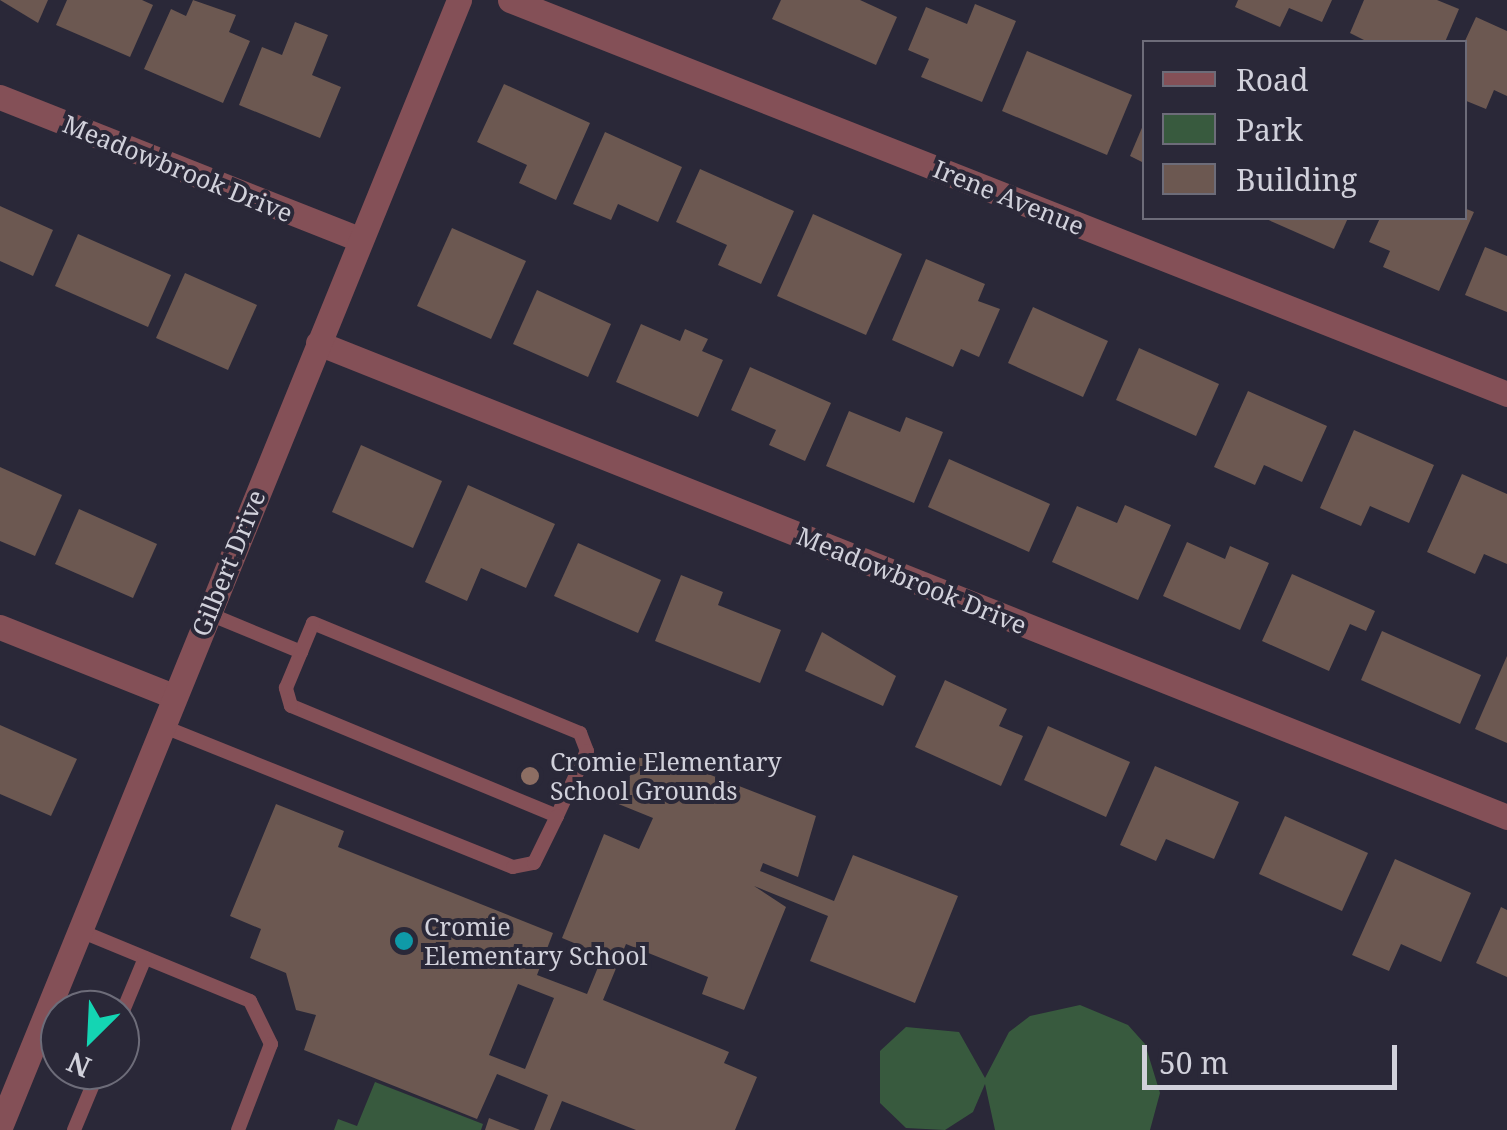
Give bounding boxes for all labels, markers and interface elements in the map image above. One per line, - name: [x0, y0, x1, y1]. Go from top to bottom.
- legend: [1142, 40, 1467, 220]
- text: Road: [1236, 59, 1308, 100]
- street label: Meadowbrook Drive: [59, 108, 297, 228]
- text: Park: [1236, 109, 1303, 150]
- street label: Irene Avenue: [929, 153, 1089, 241]
- text: Building: [1236, 159, 1357, 200]
- street label: Gilbert Drive: [185, 485, 271, 641]
- street label: Meadowbrook Drive: [793, 520, 1031, 640]
- place label: Cromie Elementary School Grounds: [550, 747, 782, 806]
- marker: Cromie Elementary School Grounds: [519, 765, 541, 787]
- place label: Cromie Elementary School: [424, 912, 647, 971]
- marker: Cromie Elementary School: [393, 930, 415, 952]
- north arrow: [40, 990, 140, 1090]
- scale bar: [1147, 1025, 1402, 1087]
- text: 50 m: [1159, 1042, 1229, 1083]
- text: N: [61, 1044, 96, 1087]

